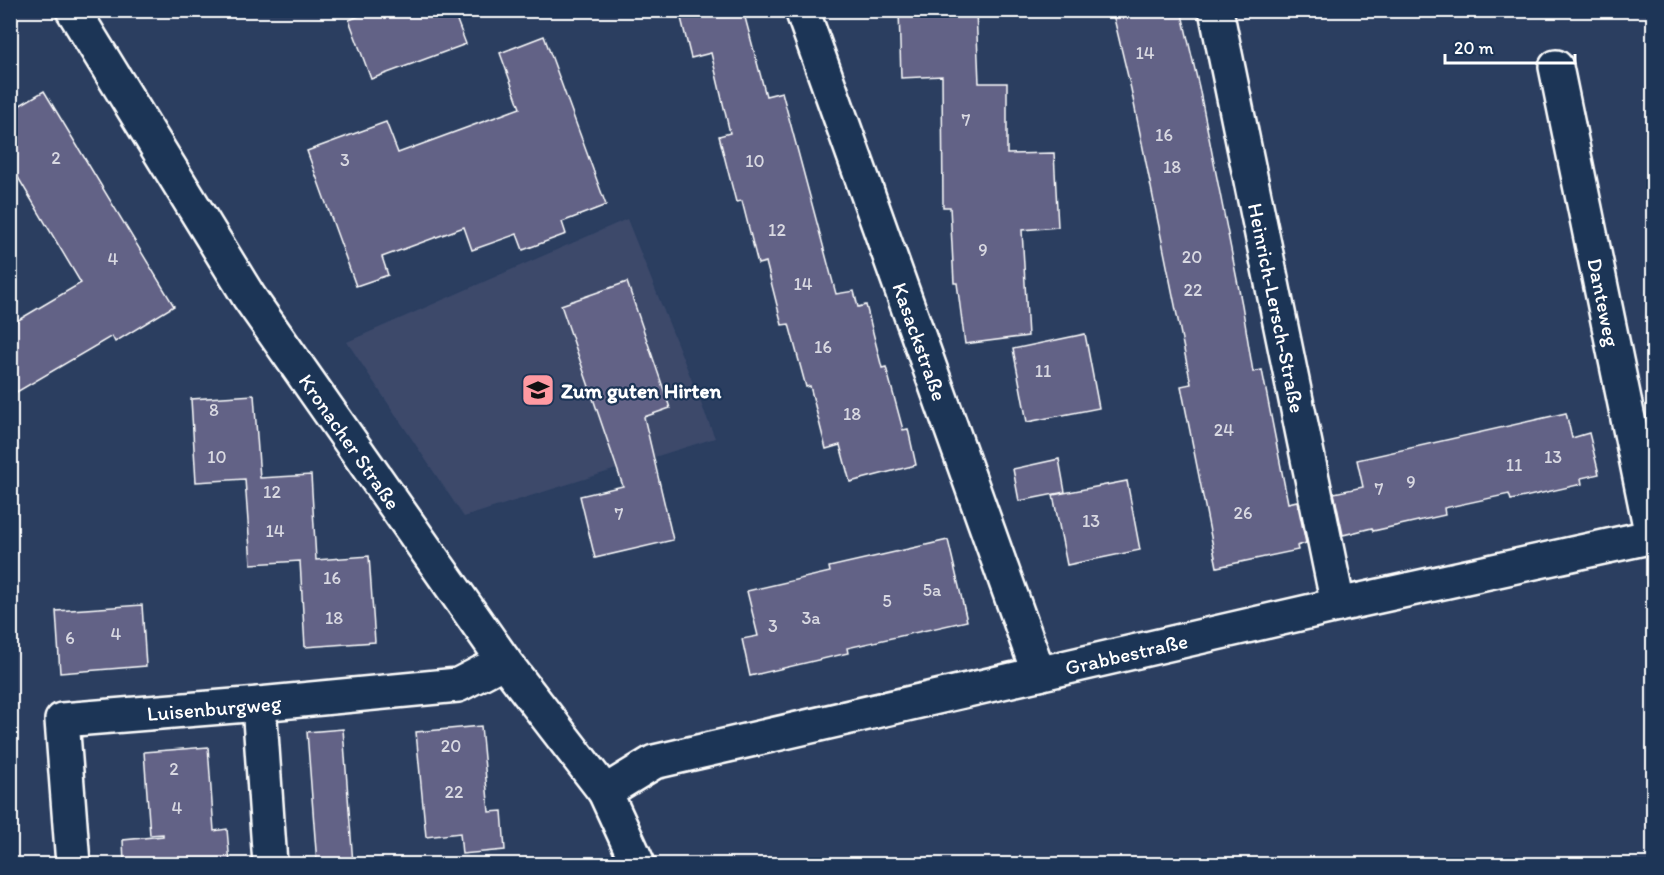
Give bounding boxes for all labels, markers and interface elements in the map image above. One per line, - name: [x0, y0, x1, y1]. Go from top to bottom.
- scale bar: [1445, 27, 1576, 65]
- text: 20 m: [1454, 37, 1494, 59]
- house number: 14: [1135, 42, 1155, 64]
- house number: 7: [962, 109, 971, 131]
- house number: 16: [1155, 124, 1173, 146]
- house number: 2: [51, 147, 61, 169]
- house number: 3: [340, 149, 350, 171]
- house number: 10: [745, 150, 765, 172]
- house number: 18: [1163, 156, 1181, 178]
- street label: Heinrich-Lersch-Straße: [1243, 201, 1311, 415]
- house number: 12: [768, 219, 786, 241]
- house number: 9: [978, 239, 988, 261]
- house number: 20: [1182, 246, 1202, 268]
- house number: 4: [108, 248, 119, 270]
- street label: Danteweg: [1583, 256, 1625, 349]
- house number: 14: [793, 273, 813, 295]
- street label: Kasackstraße: [888, 279, 953, 404]
- house number: 22: [1184, 279, 1203, 301]
- house number: 16: [814, 336, 832, 358]
- house number: 11: [1035, 360, 1051, 382]
- street label: Kronacher Straße: [294, 369, 406, 514]
- school or university icon: Zum guten Hirten: [520, 372, 556, 408]
- place label: Zum guten Hirten: [561, 378, 721, 404]
- house number: 8: [209, 399, 219, 421]
- house number: 18: [843, 403, 861, 425]
- house number: 24: [1214, 419, 1234, 441]
- house number: 10: [207, 446, 227, 468]
- house number: 13: [1544, 446, 1562, 468]
- house number: 11: [1506, 454, 1522, 476]
- house number: 9: [1406, 471, 1416, 493]
- house number: 7: [1375, 478, 1384, 500]
- house number: 12: [263, 481, 281, 503]
- house number: 26: [1234, 502, 1253, 524]
- house number: 7: [615, 503, 624, 525]
- house number: 13: [1082, 510, 1100, 532]
- house number: 14: [265, 520, 285, 542]
- house number: 16: [323, 567, 341, 589]
- house number: 5a: [923, 579, 942, 601]
- house number: 5: [882, 590, 892, 612]
- house number: 18: [325, 607, 343, 629]
- house number: 3a: [801, 607, 821, 629]
- house number: 3: [768, 615, 778, 637]
- house number: 4: [111, 623, 122, 645]
- house number: 6: [65, 627, 75, 649]
- street label: Grabbestraße: [1063, 627, 1190, 680]
- street label: Luisenburgweg: [146, 689, 283, 726]
- house number: 20: [441, 735, 461, 757]
- house number: 2: [169, 758, 179, 780]
- house number: 22: [445, 781, 464, 803]
- house number: 4: [172, 797, 183, 819]

